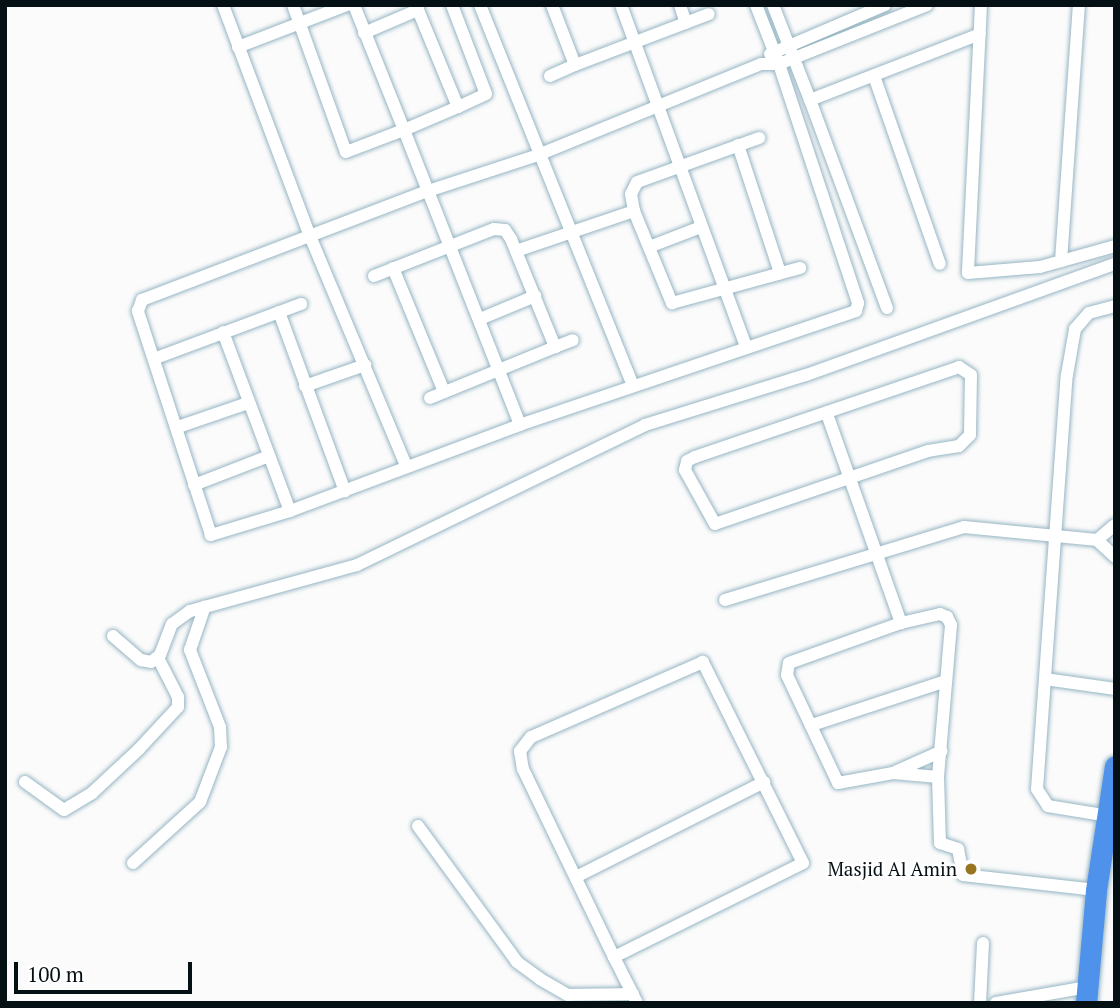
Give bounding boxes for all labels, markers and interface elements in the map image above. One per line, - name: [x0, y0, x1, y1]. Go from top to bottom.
- place label: Masjid Al Amin: [827, 858, 957, 880]
- marker: Masjid Al Amin: [963, 861, 979, 877]
- scale bar: [18, 948, 196, 992]
- text: 100 m: [27, 960, 84, 988]

